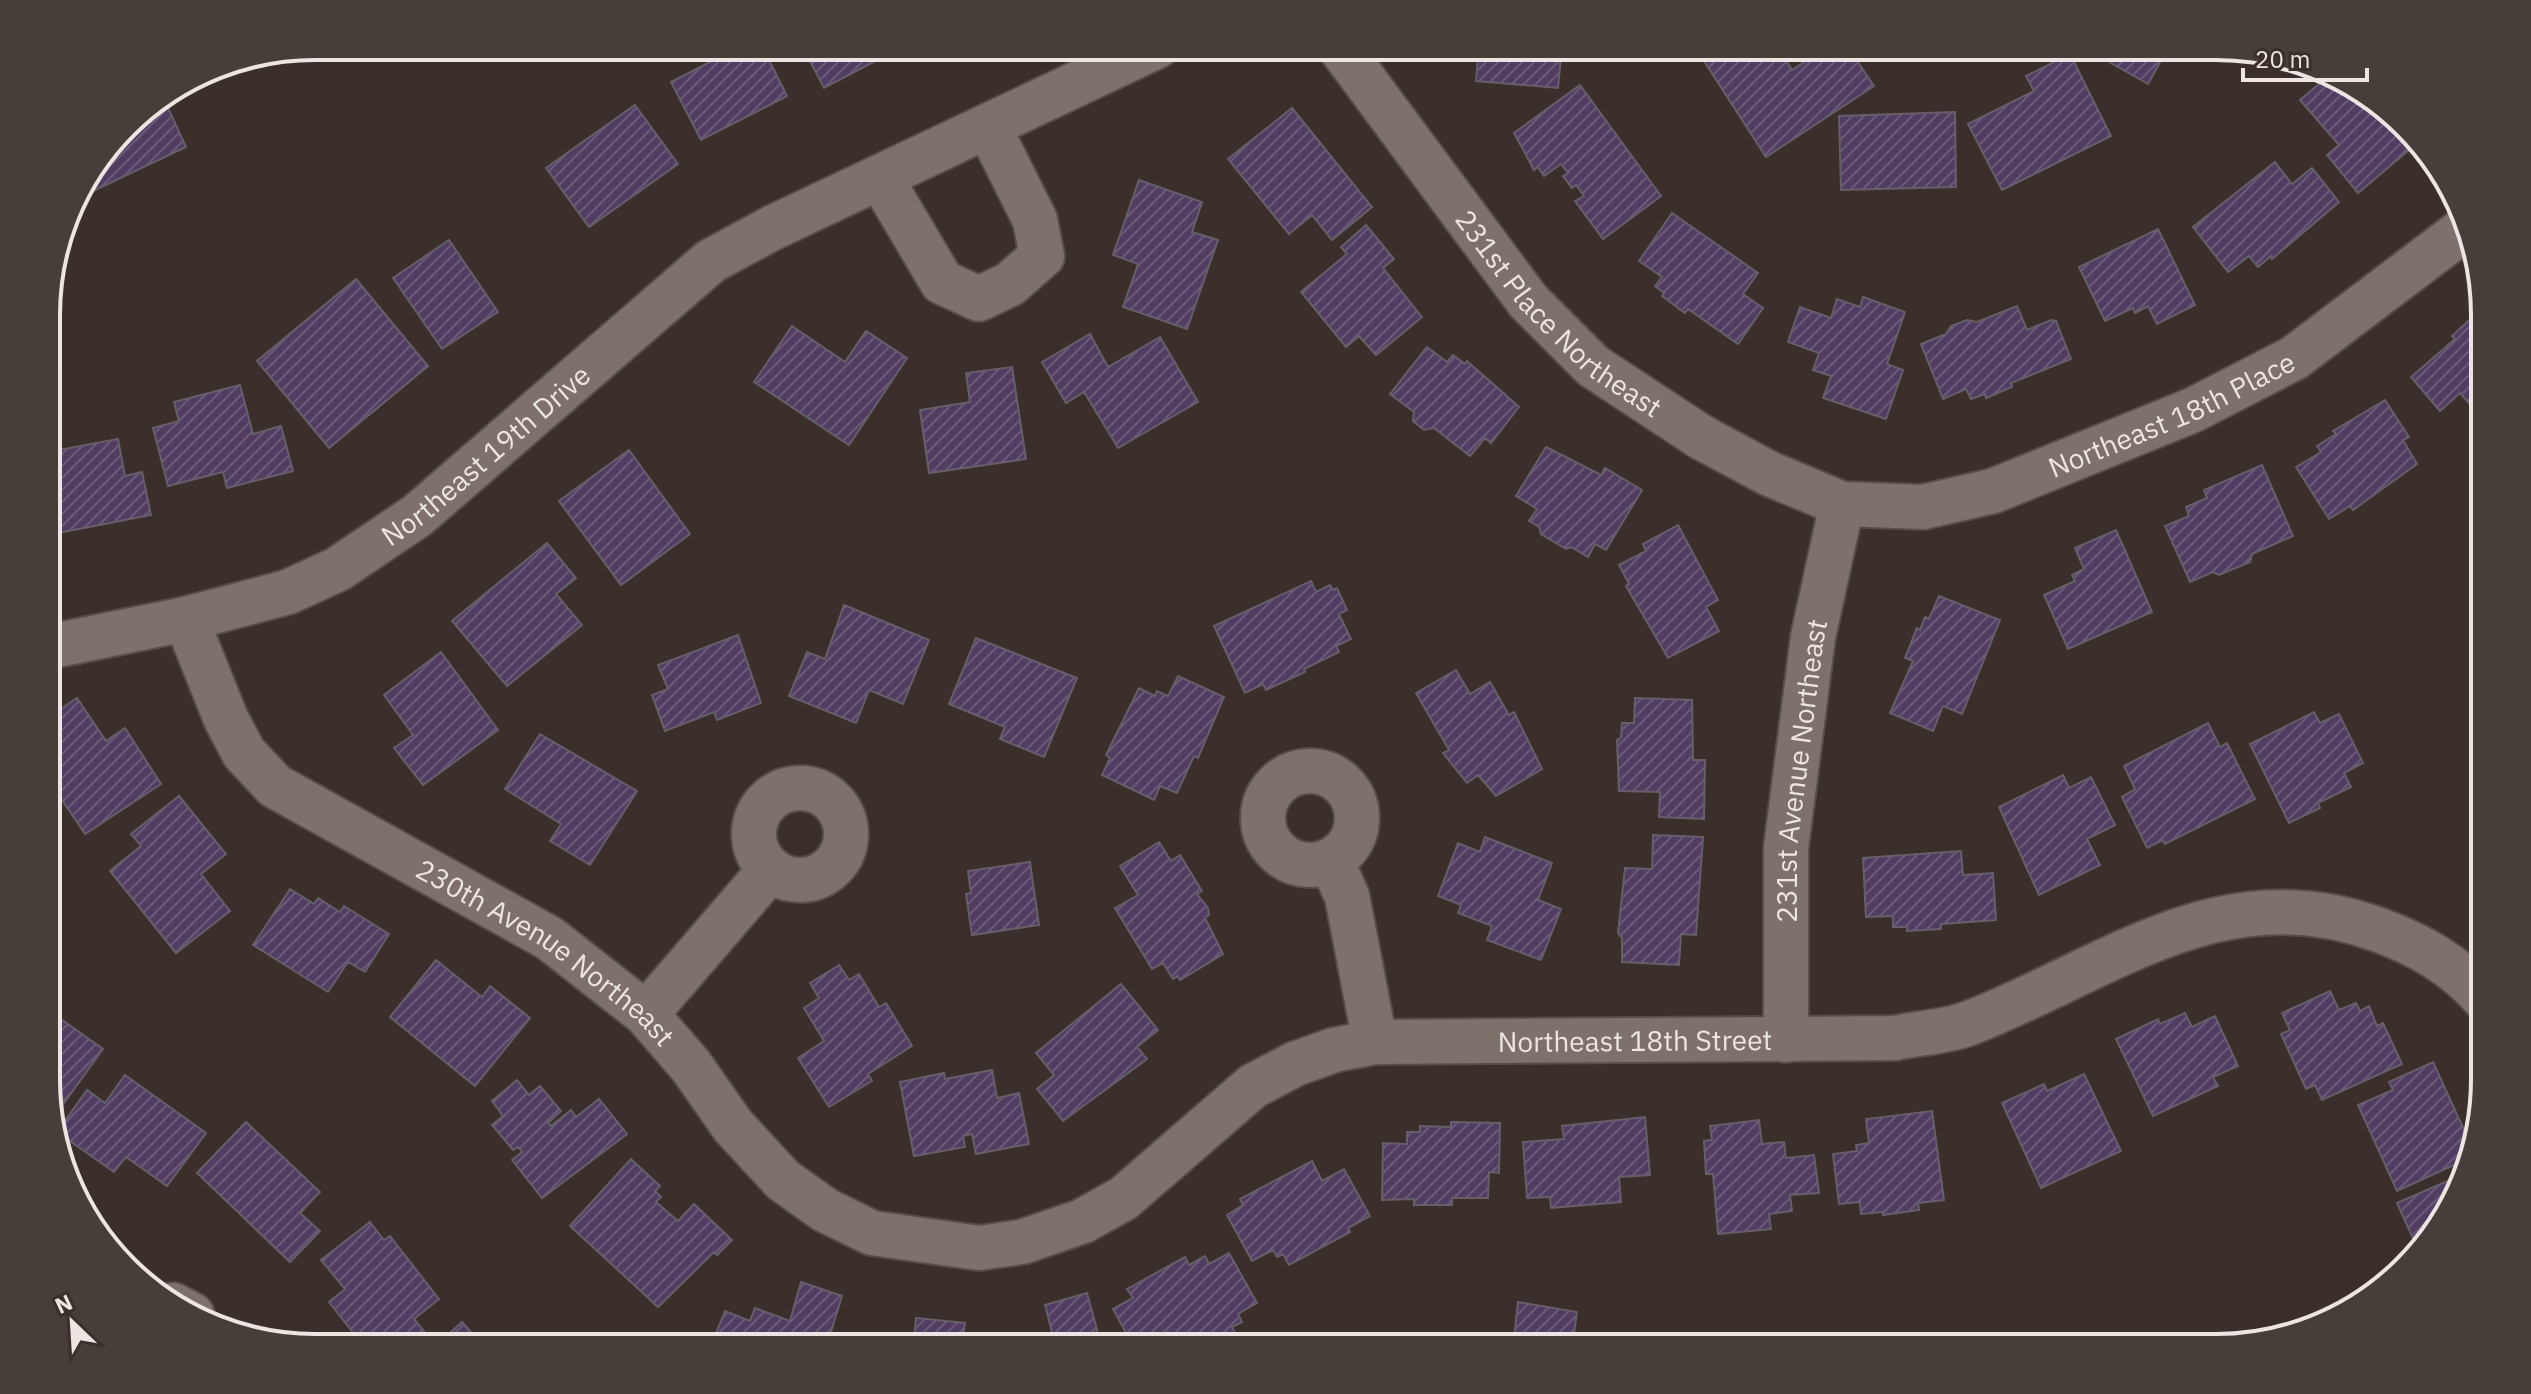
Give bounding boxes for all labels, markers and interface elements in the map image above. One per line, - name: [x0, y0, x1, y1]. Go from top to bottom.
- scale bar: [2243, 32, 2367, 82]
- text: 20 m: [2255, 43, 2310, 75]
- street label: 231st Place Northeast: [1448, 202, 1669, 425]
- street label: Northeast 18th Place: [2043, 342, 2301, 485]
- street label: Northeast 19th Drive: [373, 356, 598, 553]
- street label: 231st Avenue Northeast: [1768, 615, 1835, 923]
- street label: 230th Avenue Northeast: [410, 850, 684, 1053]
- street label: Northeast 18th Street: [1498, 1020, 1772, 1060]
- north arrow: [32, 1282, 112, 1362]
- text: N: [50, 1287, 77, 1320]

